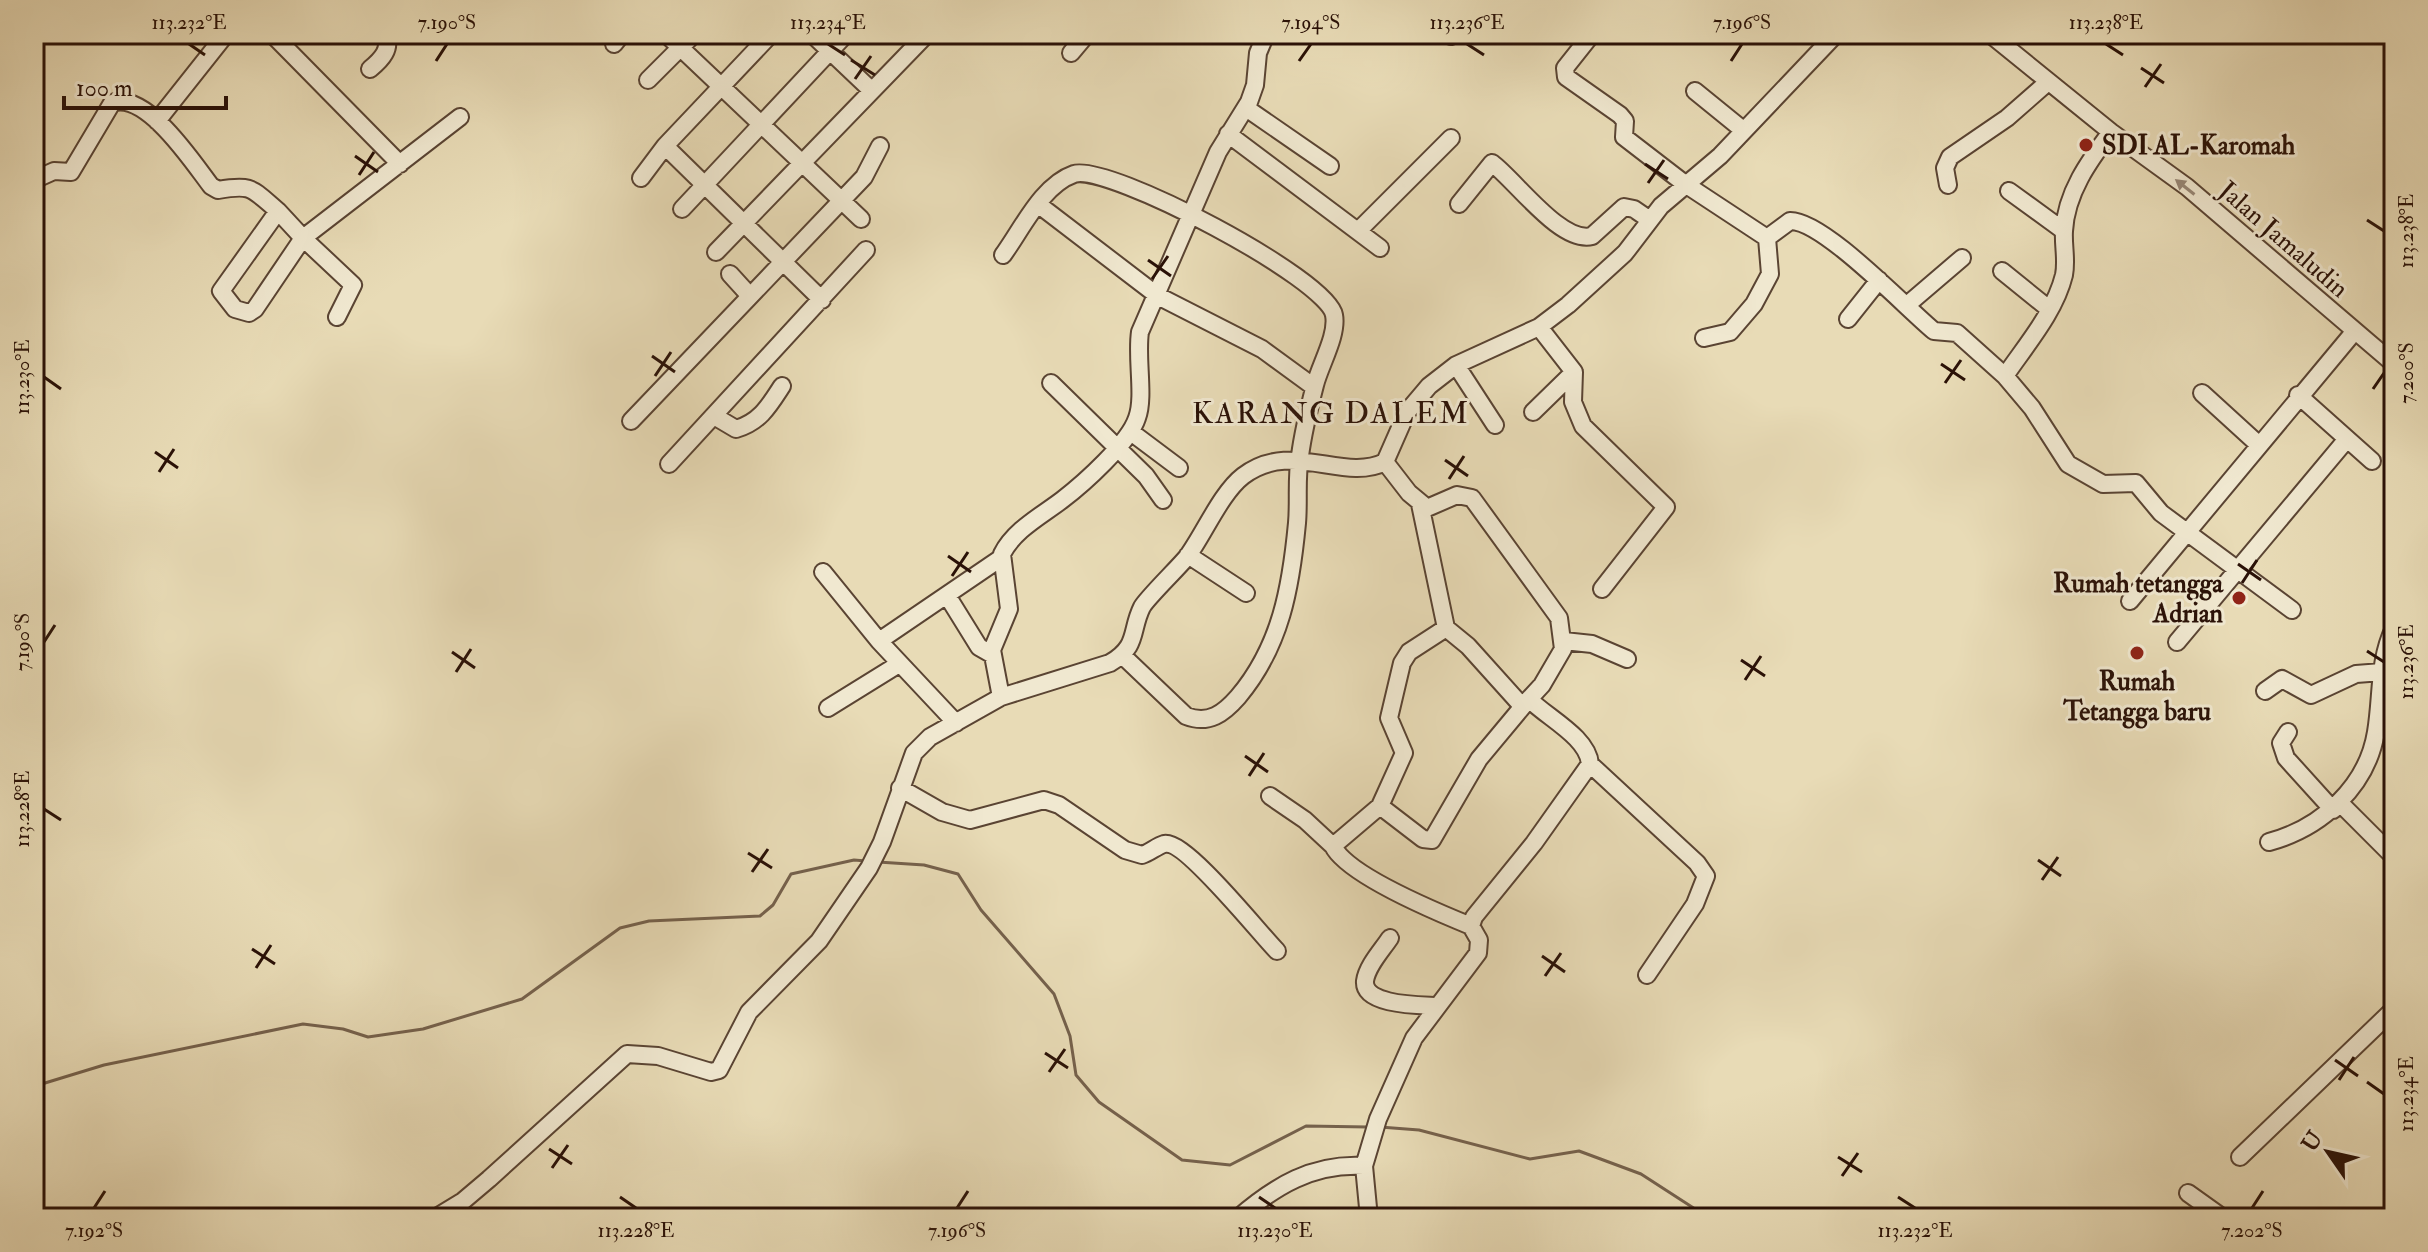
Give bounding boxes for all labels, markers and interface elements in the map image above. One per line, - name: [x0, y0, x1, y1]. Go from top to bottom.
- text: 113.232°E: [151, 10, 227, 35]
- text: 7.190°S: [418, 10, 476, 35]
- text: 113.234°E: [790, 10, 866, 35]
- text: 7.194°S: [1282, 10, 1340, 35]
- text: 113.236°E: [1429, 10, 1505, 35]
- text: 7.196°S: [1713, 10, 1771, 35]
- text: 113.238°E: [2069, 10, 2143, 35]
- scale bar: [64, 60, 226, 110]
- text: 100 m: [76, 73, 133, 104]
- place label: SDI AL-Karomah: [2102, 130, 2296, 162]
- marker: SDI AL-Karomah: [2077, 136, 2095, 154]
- street label: Jalan Jamaludin: [2211, 174, 2355, 305]
- one-way arrow: [2175, 179, 2195, 195]
- text: 113.238°E: [2394, 194, 2419, 268]
- text: 113.230°E: [10, 339, 35, 415]
- text: 7.200°S: [2394, 342, 2419, 404]
- district label: KARANG DALEM: [1192, 395, 1470, 432]
- place label: Rumah tetangga Adrian: [2053, 568, 2224, 630]
- marker: Rumah tetangga Adrian: [2230, 589, 2248, 607]
- text: 7.190°S: [10, 613, 35, 671]
- text: 113.236°E: [2394, 624, 2419, 700]
- marker: Rumah Tetangga baru: [2128, 644, 2146, 662]
- place label: Rumah Tetangga baru: [2062, 666, 2211, 729]
- text: 113.228°E: [10, 771, 35, 847]
- text: 113.234°E: [2394, 1056, 2419, 1132]
- north arrow: [2288, 1112, 2368, 1192]
- text: U: [2295, 1125, 2329, 1157]
- text: 7.192°S: [65, 1218, 123, 1243]
- text: 113.228°E: [598, 1218, 674, 1243]
- text: 7.196°S: [928, 1218, 986, 1243]
- text: 113.230°E: [1237, 1218, 1313, 1243]
- text: 113.232°E: [1877, 1218, 1953, 1243]
- text: 7.202°S: [2221, 1218, 2283, 1243]

